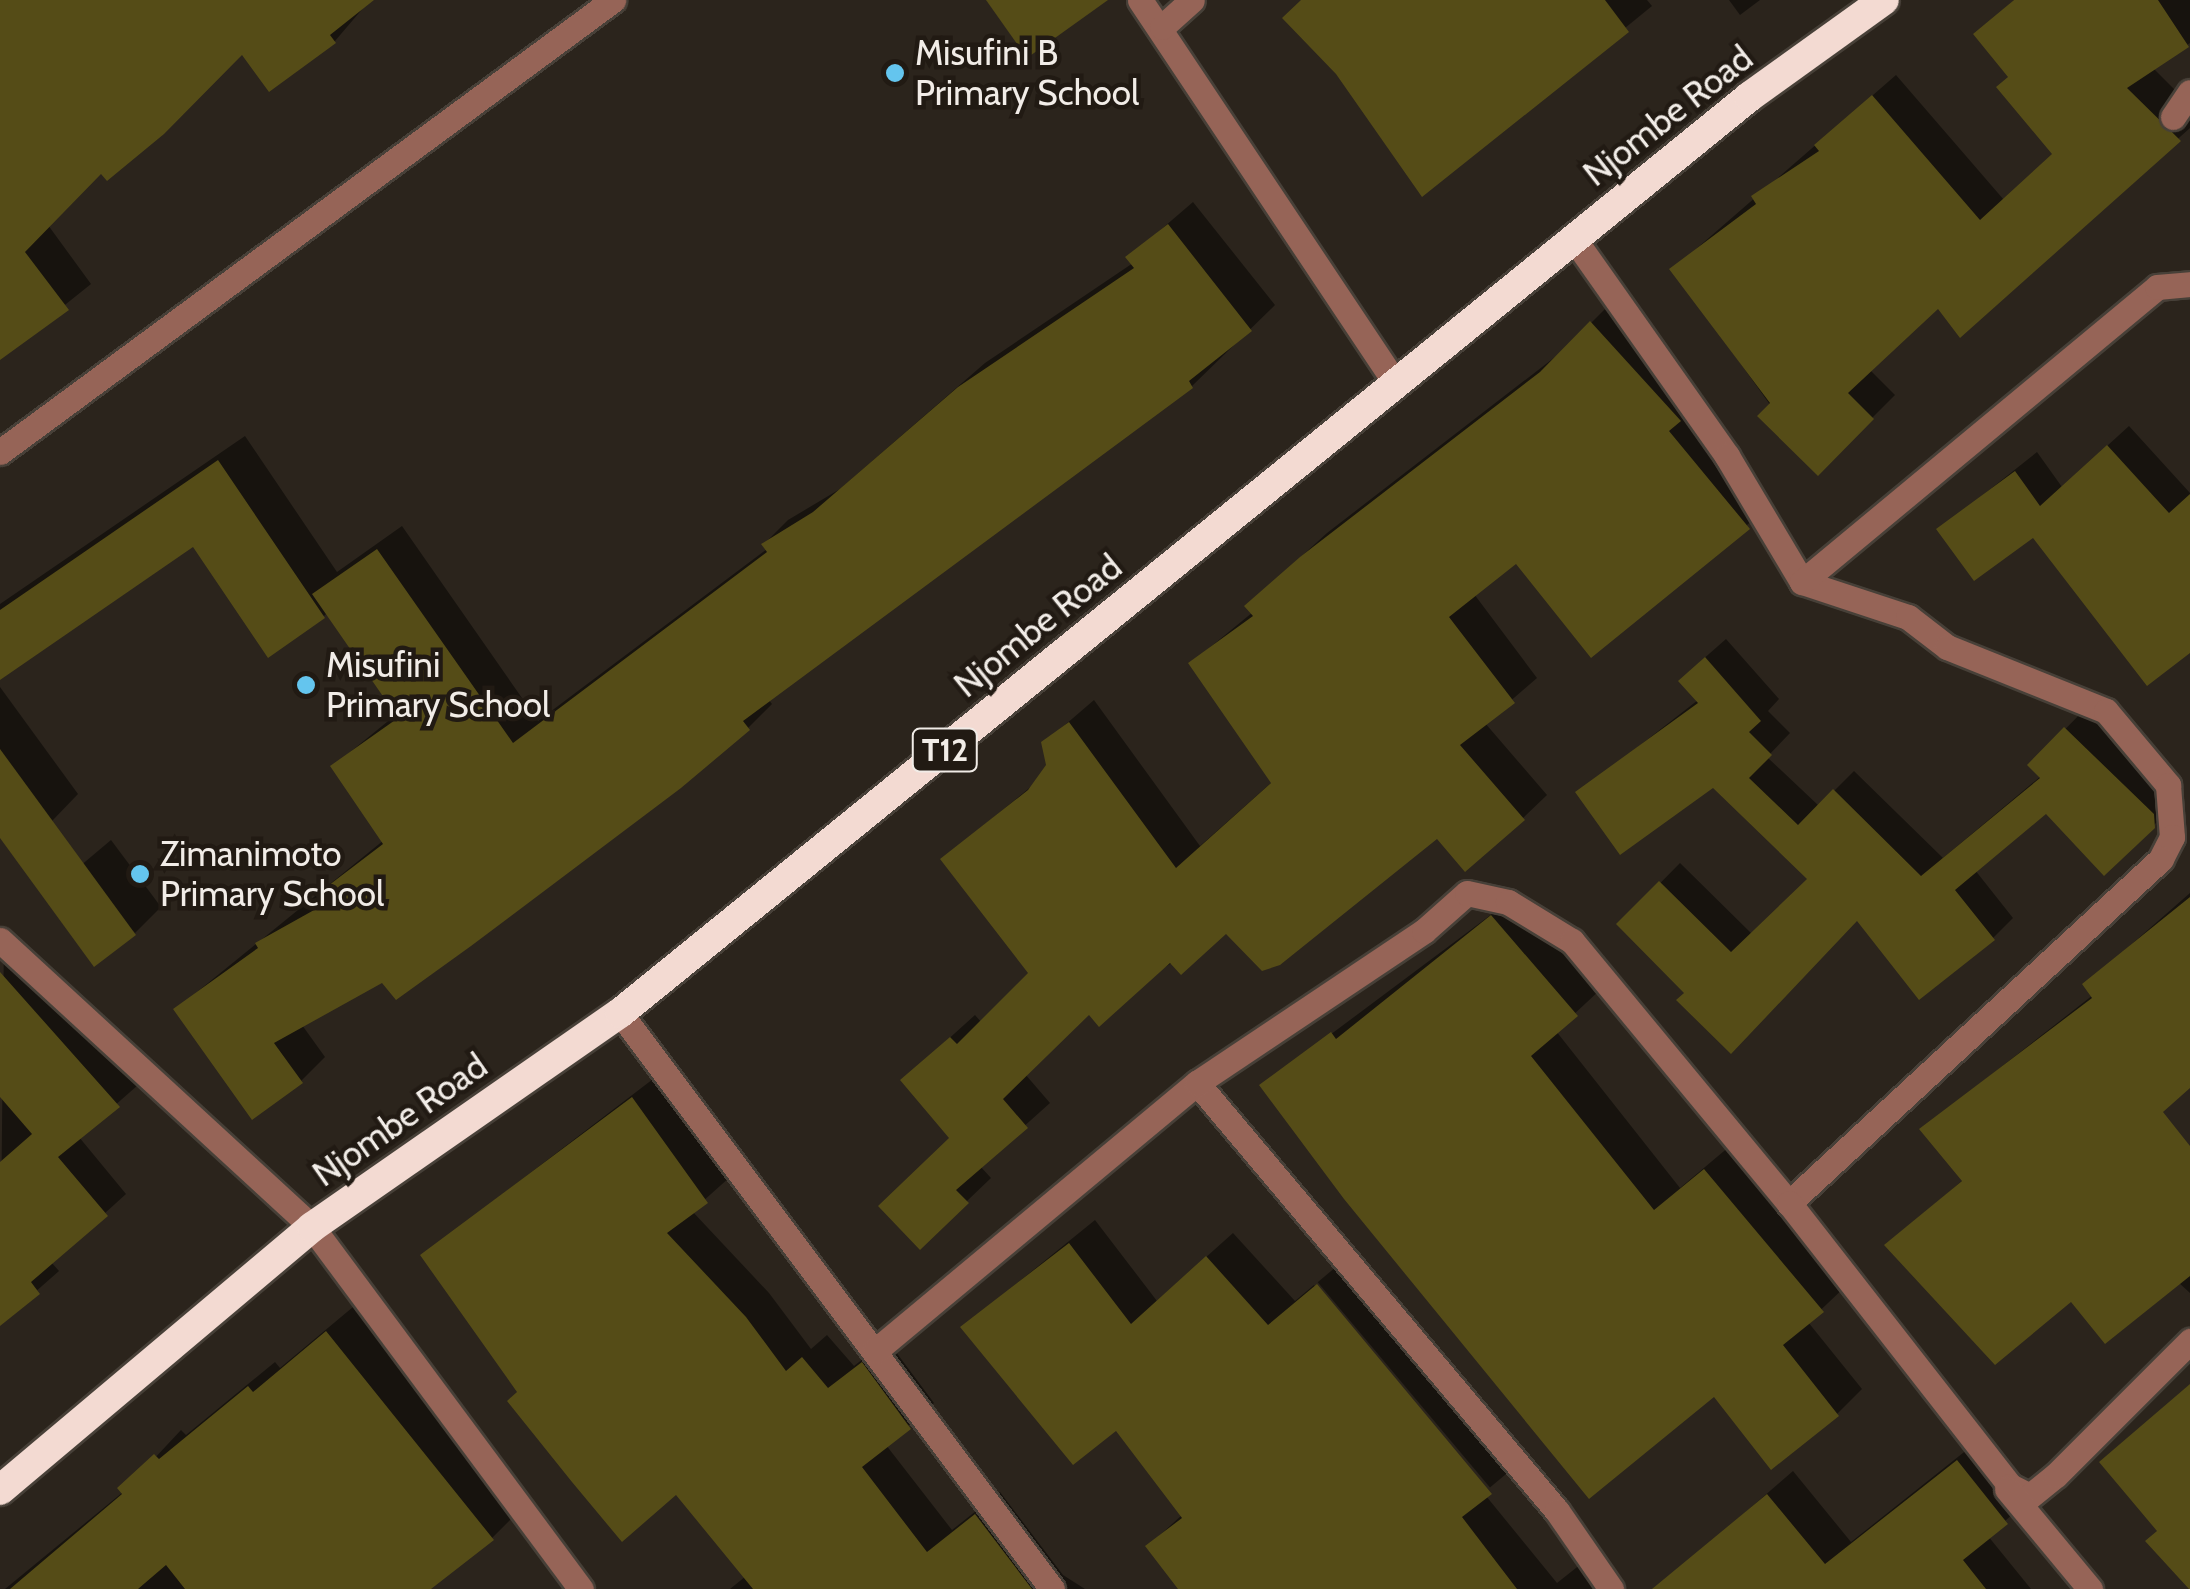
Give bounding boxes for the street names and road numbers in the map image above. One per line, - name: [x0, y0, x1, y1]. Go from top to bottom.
- street label: Njombe Road: [1575, 37, 1761, 195]
- street label: Njombe Road: [946, 546, 1130, 706]
- road number: T12: [910, 723, 980, 777]
- street label: Njombe Road: [305, 1045, 495, 1195]

